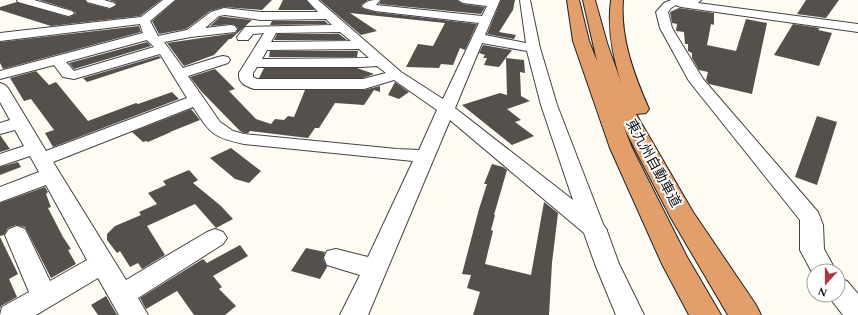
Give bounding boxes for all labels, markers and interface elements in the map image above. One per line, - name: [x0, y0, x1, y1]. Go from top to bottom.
- street label: 東九州自動車道: [621, 115, 687, 211]
- north arrow: [806, 263, 846, 303]
- text: N: [815, 282, 830, 301]

